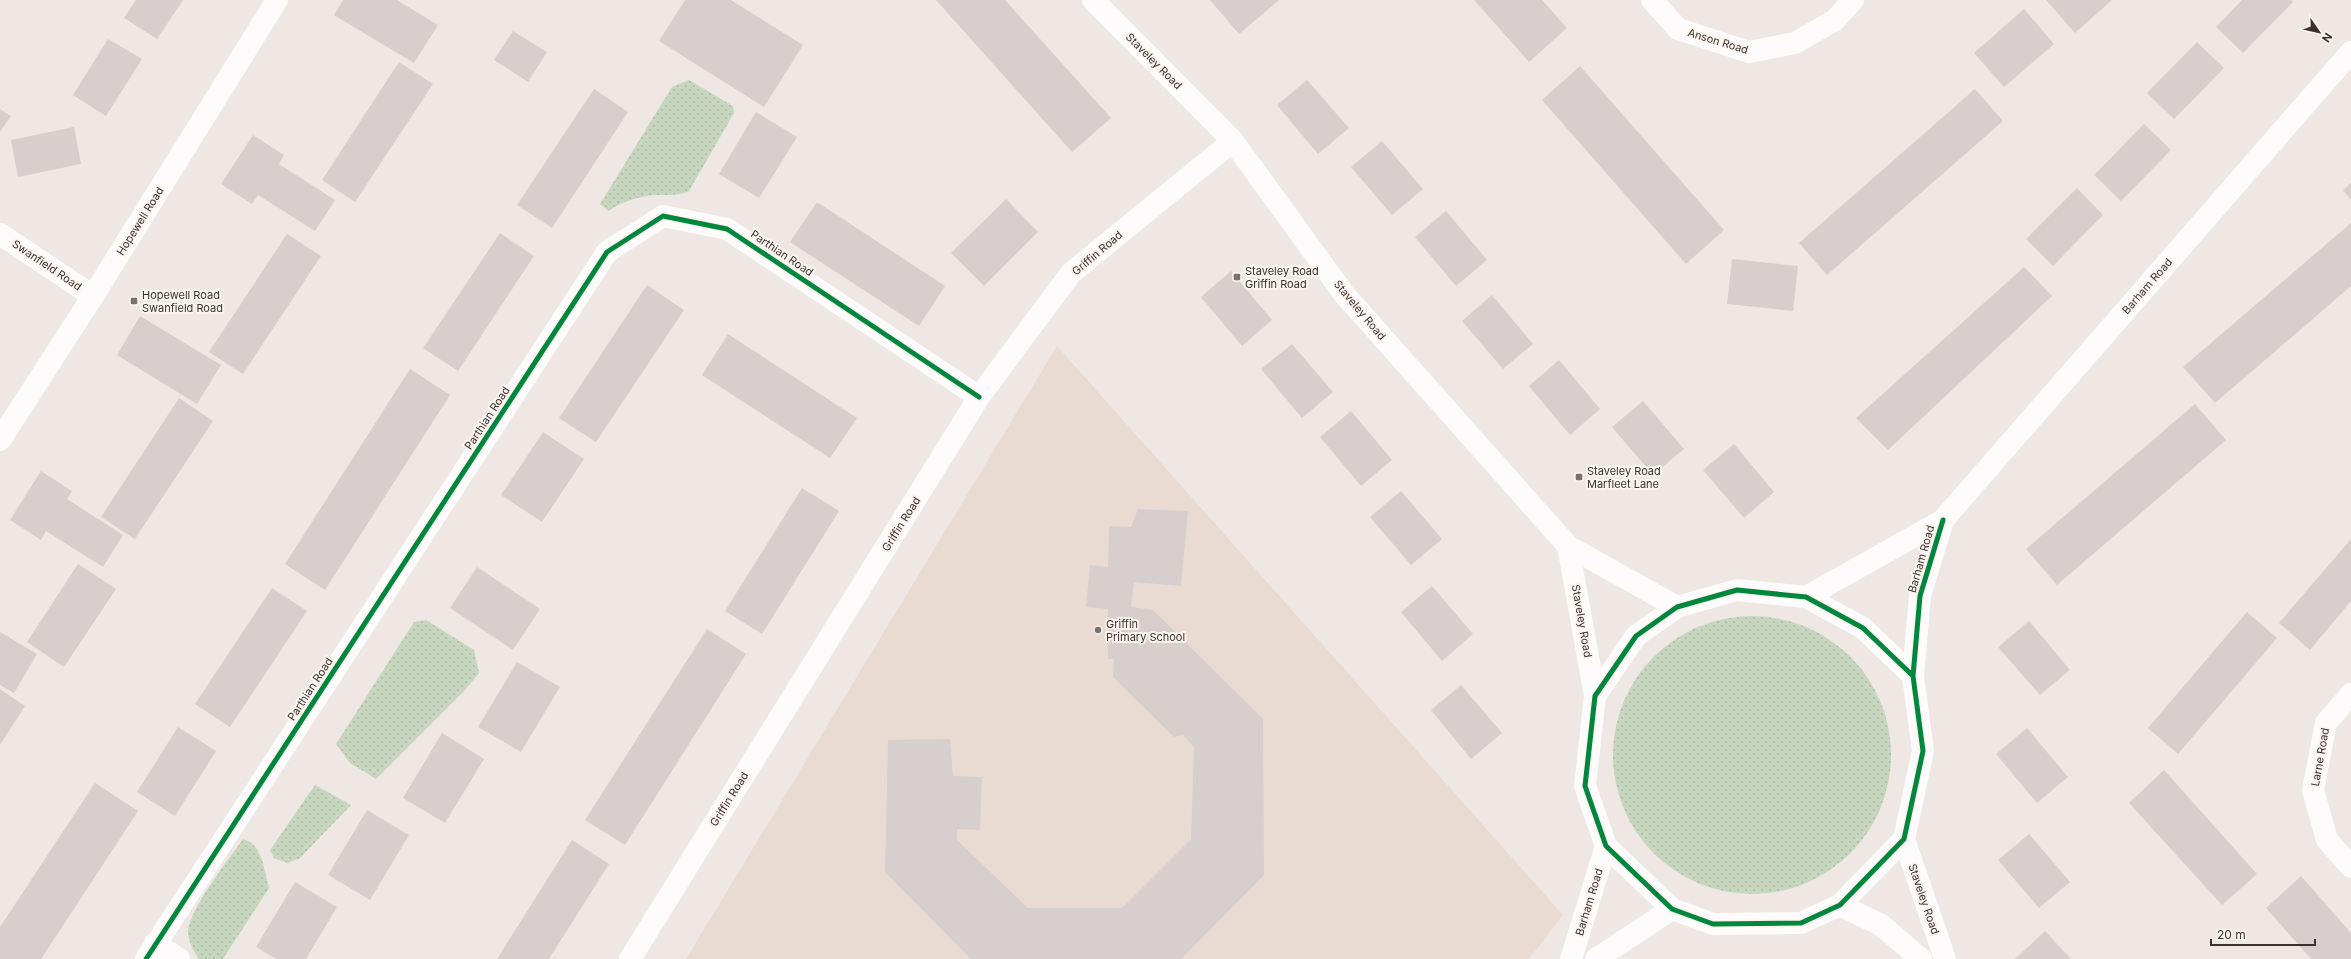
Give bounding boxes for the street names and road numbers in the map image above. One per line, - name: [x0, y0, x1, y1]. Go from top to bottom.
- street label: Anson Road: [1686, 25, 1750, 57]
- street label: Staveley Road: [1123, 30, 1185, 92]
- street label: Hopewell Road: [113, 184, 167, 258]
- street label: Parthian Road: [748, 227, 816, 279]
- street label: Griffin Road: [1069, 228, 1125, 278]
- street label: Swanfield Road: [10, 237, 84, 293]
- street label: Barham Road: [2119, 255, 2175, 317]
- street label: Staveley Road: [1331, 277, 1389, 343]
- street label: Parthian Road: [461, 384, 513, 452]
- street label: Griffin Road: [879, 494, 923, 554]
- street label: Barham Road: [1905, 524, 1937, 594]
- street label: Staveley Road: [1569, 583, 1595, 659]
- street label: Parthian Road: [284, 655, 336, 723]
- street label: Larne Road: [2308, 727, 2332, 787]
- street label: Griffin Road: [707, 769, 751, 829]
- street label: Staveley Road: [1905, 862, 1943, 936]
- street label: Barham Road: [1572, 867, 1606, 937]

